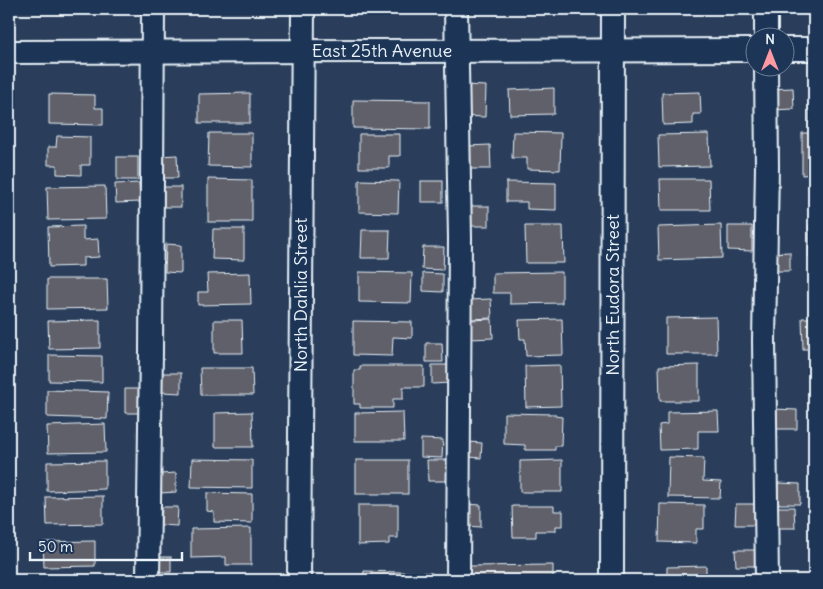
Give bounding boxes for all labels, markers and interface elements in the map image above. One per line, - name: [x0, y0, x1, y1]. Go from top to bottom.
- north arrow: [746, 28, 796, 78]
- text: N: [765, 30, 775, 48]
- street label: East 25th Avenue: [312, 39, 452, 62]
- street label: North Eudora Street: [601, 214, 624, 376]
- street label: North Dahlia Street: [289, 218, 312, 372]
- scale bar: [30, 529, 182, 561]
- text: 50 m: [38, 537, 73, 556]

